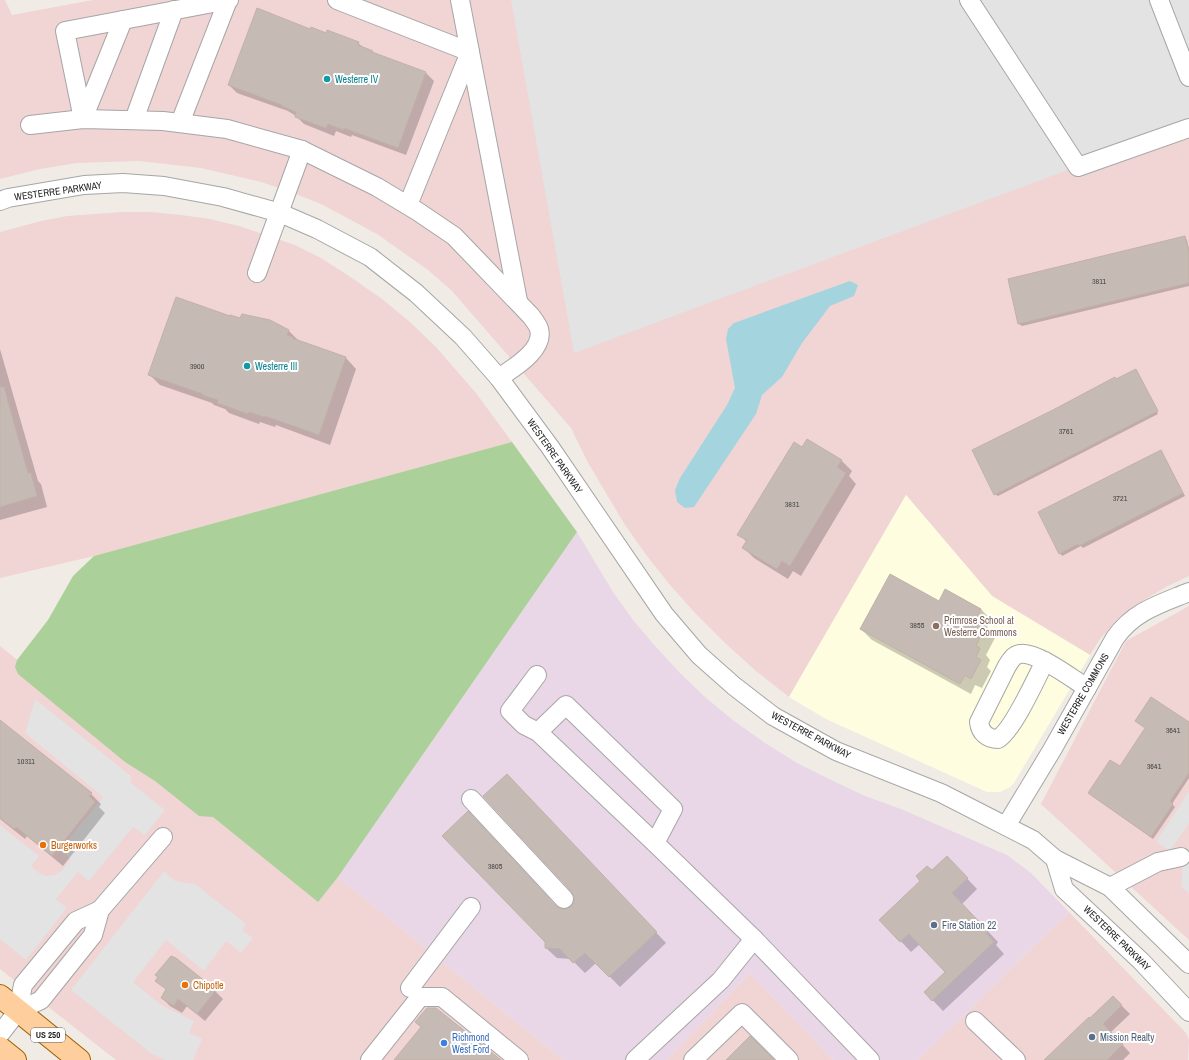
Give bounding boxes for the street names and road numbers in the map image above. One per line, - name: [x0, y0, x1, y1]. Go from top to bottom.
- street label: WESTERRE PARKWAY: [13, 178, 103, 204]
- street label: WESTERRE PARKWAY: [524, 416, 586, 496]
- street label: WESTERRE COMMONS: [1054, 650, 1112, 737]
- street label: WESTERRE PARKWAY: [769, 709, 853, 762]
- street label: WESTERRE PARKWAY: [1081, 903, 1154, 974]
- road number: US 250: [31, 1028, 65, 1042]

